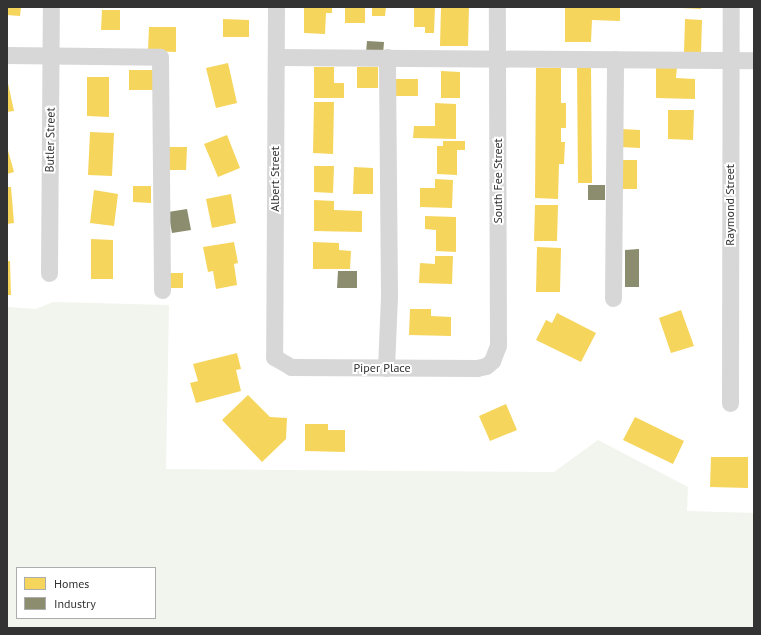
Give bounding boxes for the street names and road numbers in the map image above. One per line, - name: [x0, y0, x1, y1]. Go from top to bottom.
- street label: Butler Street: [42, 107, 58, 173]
- street label: South Fee Street: [491, 138, 505, 224]
- street label: Albert Street: [268, 146, 282, 212]
- street label: Raymond Street: [723, 164, 737, 246]
- street label: Piper Place: [353, 361, 411, 375]

